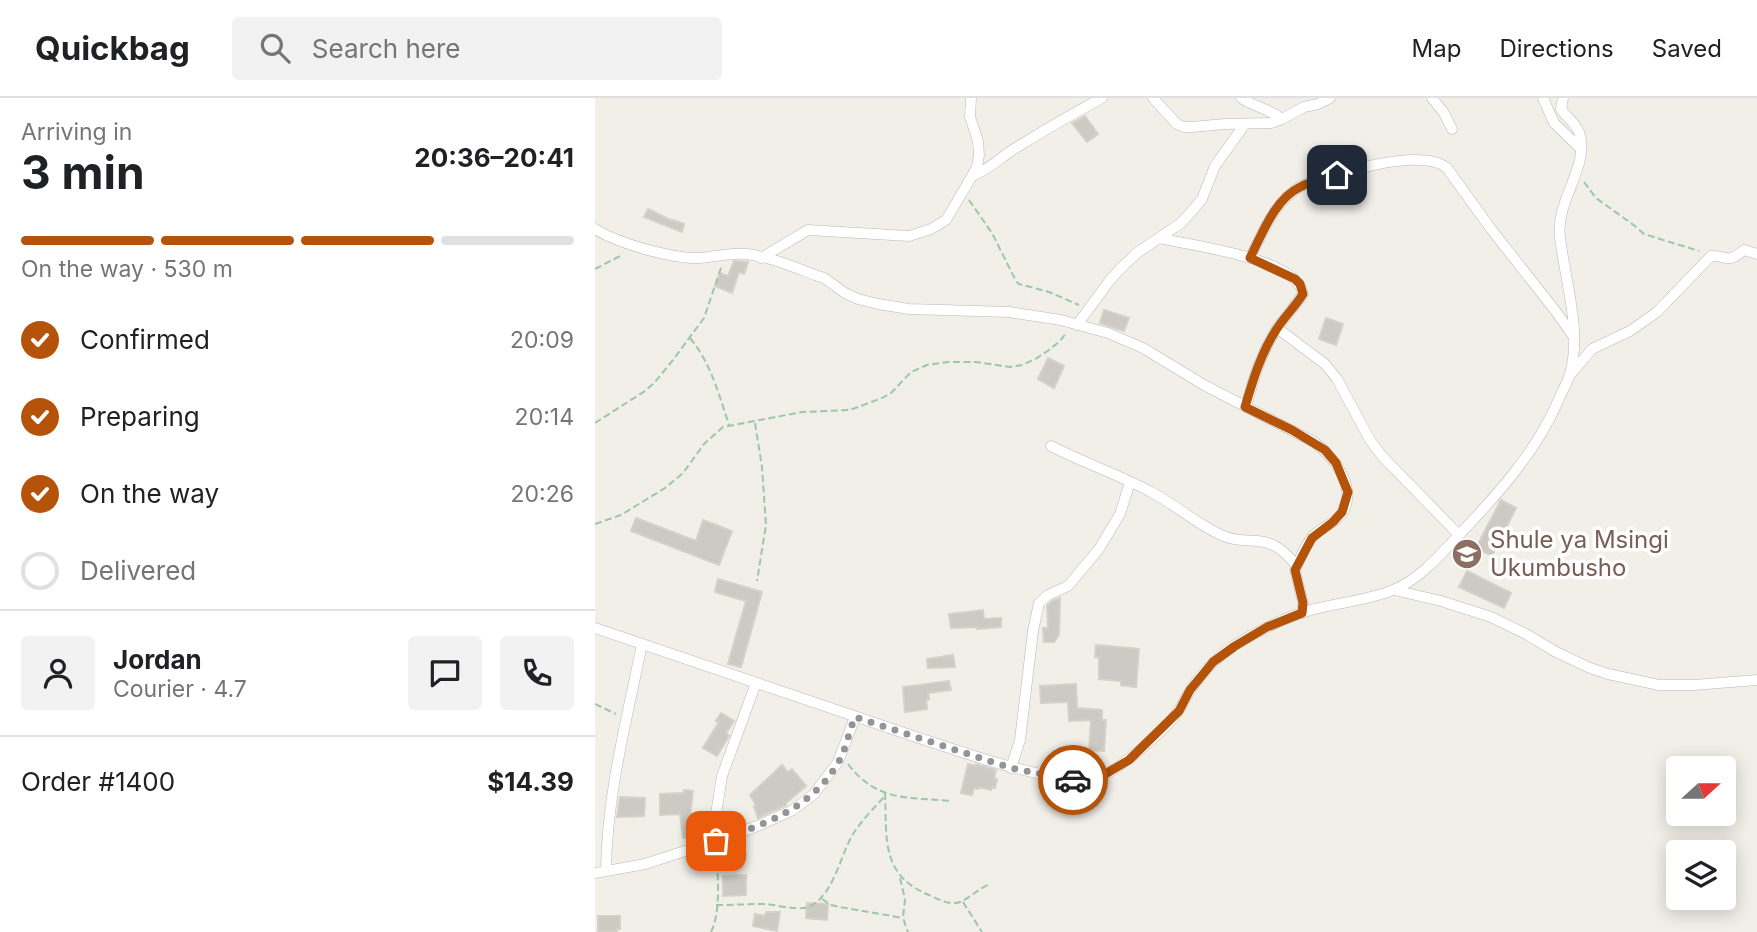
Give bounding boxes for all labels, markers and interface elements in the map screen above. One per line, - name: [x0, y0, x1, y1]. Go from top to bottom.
- search box: [232, 17, 722, 80]
- text: Quickbag: [35, 28, 190, 68]
- icon: search: [256, 29, 294, 67]
- text: Search here: [312, 33, 460, 64]
- text: Map: [1412, 34, 1461, 63]
- text: Directions: [1499, 34, 1614, 63]
- text: Saved: [1652, 34, 1722, 63]
- text: Arriving in: [21, 118, 132, 146]
- text: 20:36–20:41: [414, 142, 574, 173]
- text: 3 min: [21, 144, 145, 200]
- pin: [1307, 145, 1367, 205]
- icon: home: [1318, 156, 1356, 194]
- text: On the way · 530 m: [21, 255, 233, 283]
- icon: check: [21, 321, 59, 359]
- text: Confirmed: [80, 324, 210, 355]
- text: 20:09: [510, 326, 574, 354]
- icon: check: [21, 398, 59, 436]
- text: Preparing: [80, 401, 200, 432]
- text: 20:14: [515, 403, 574, 431]
- icon: check: [21, 475, 59, 513]
- text: On the way: [80, 478, 219, 509]
- text: 20:26: [511, 480, 574, 508]
- place label: Shule ya Msingi Ukumbusho: [1490, 525, 1669, 582]
- school or university icon: Shule ya Msingi Ukumbusho: [1450, 537, 1484, 571]
- text: Delivered: [80, 555, 196, 586]
- button: person: [21, 636, 95, 710]
- button: chat: [408, 636, 482, 710]
- button: phone: [500, 636, 574, 710]
- text: Jordan: [113, 644, 202, 675]
- text: Courier · 4.7: [113, 675, 247, 703]
- courier: [1038, 745, 1108, 815]
- north arrow: [1666, 756, 1736, 826]
- map controls: [1666, 756, 1736, 910]
- icon: car: [1054, 761, 1092, 799]
- text: Order #1400: [21, 766, 175, 797]
- text: $14.39: [487, 766, 574, 797]
- pin: [686, 811, 746, 871]
- icon: bag: [697, 822, 735, 860]
- button: layers: [1666, 840, 1736, 910]

